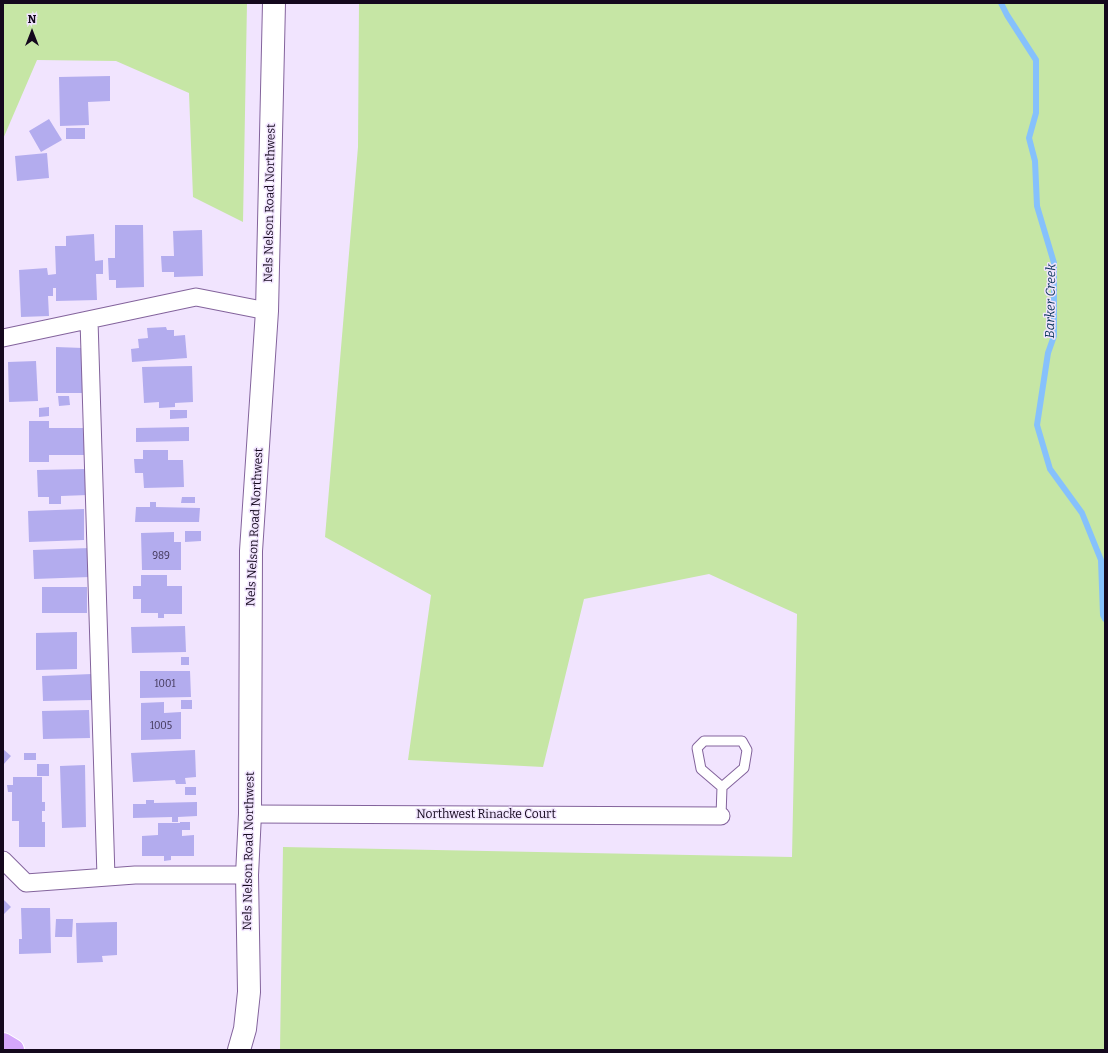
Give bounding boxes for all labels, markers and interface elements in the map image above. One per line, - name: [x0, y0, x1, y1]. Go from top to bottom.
- north arrow: [12, 12, 52, 52]
- text: N: [28, 13, 36, 26]
- street label: Nels Nelson Road Northwest: [261, 123, 279, 283]
- water label: Barker Creek: [1043, 264, 1059, 338]
- street label: Nels Nelson Road Northwest: [244, 447, 266, 607]
- house number: 989: [152, 550, 170, 562]
- house number: 1001: [155, 678, 175, 690]
- house number: 1005: [150, 720, 172, 732]
- street label: Nels Nelson Road Northwest: [240, 771, 258, 931]
- street label: Northwest Rinacke Court: [416, 808, 556, 822]

